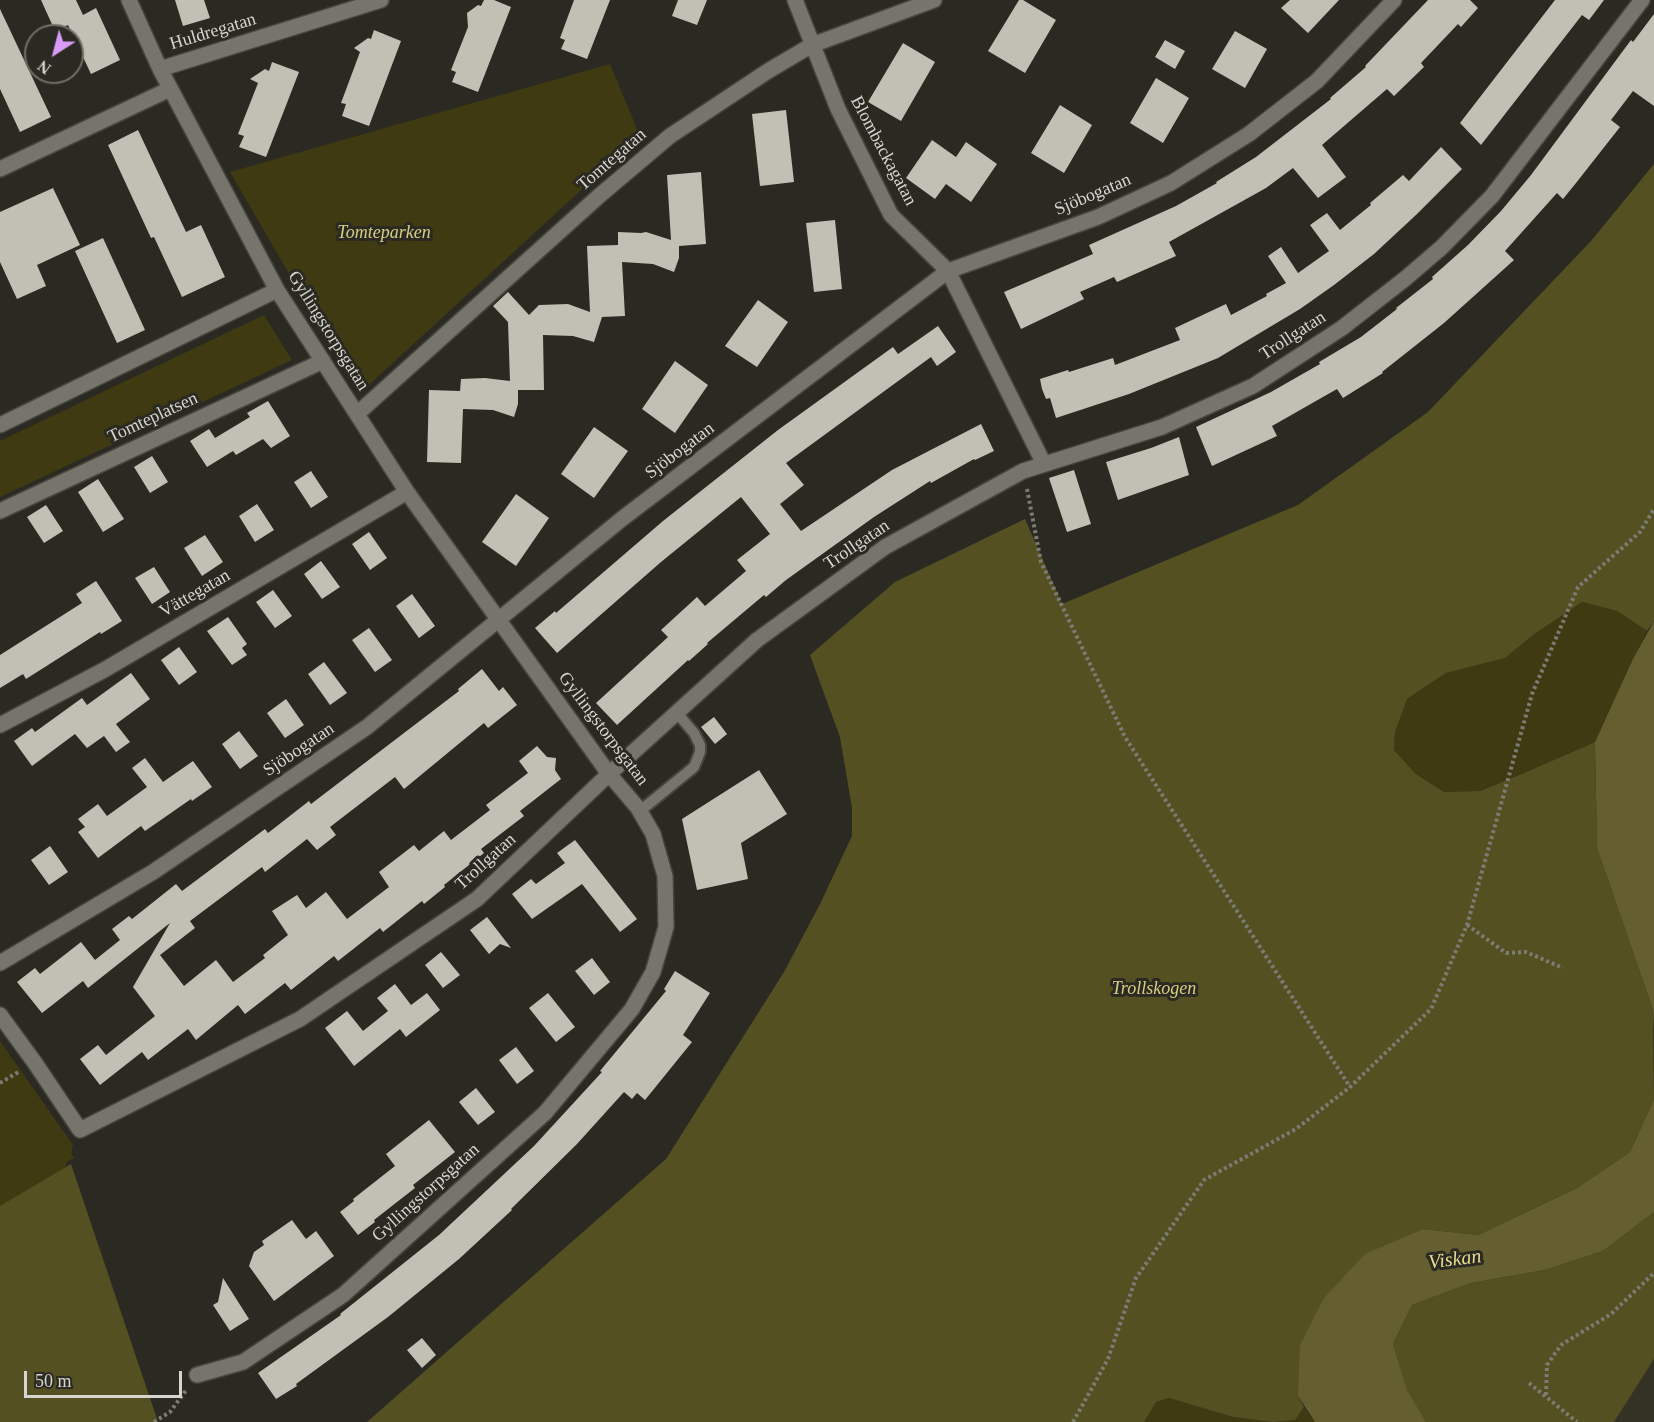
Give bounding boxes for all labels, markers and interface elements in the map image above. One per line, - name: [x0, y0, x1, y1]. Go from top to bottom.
- street label: Huldregatan: [167, 9, 259, 55]
- north arrow: [24, 24, 84, 84]
- text: N: [35, 57, 54, 78]
- street label: Blombackagatan: [845, 93, 921, 209]
- street label: Tomtegatan: [573, 124, 651, 196]
- street label: Sjöbogatan: [1052, 169, 1134, 221]
- park label: Tomteparken: [337, 222, 431, 244]
- street label: Gyllingstorpsgatan: [283, 267, 373, 395]
- street label: Trollgatan: [1256, 307, 1330, 365]
- street label: Tomteplatsen: [105, 388, 201, 448]
- street label: Sjöbogatan: [641, 418, 719, 484]
- street label: Trollgatan: [820, 515, 894, 575]
- street label: Vättegatan: [156, 565, 234, 623]
- street label: Gyllingstorpsgatan: [553, 668, 653, 790]
- street label: Sjöbogatan: [259, 718, 339, 782]
- street label: Trollgatan: [451, 829, 521, 895]
- park label: Trollskogen: [1112, 978, 1196, 1000]
- street label: Gyllingstorpsgatan: [368, 1139, 484, 1247]
- water label: Viskan: [1427, 1245, 1483, 1275]
- scale bar: [27, 1359, 184, 1397]
- text: 50 m: [35, 1371, 72, 1391]

